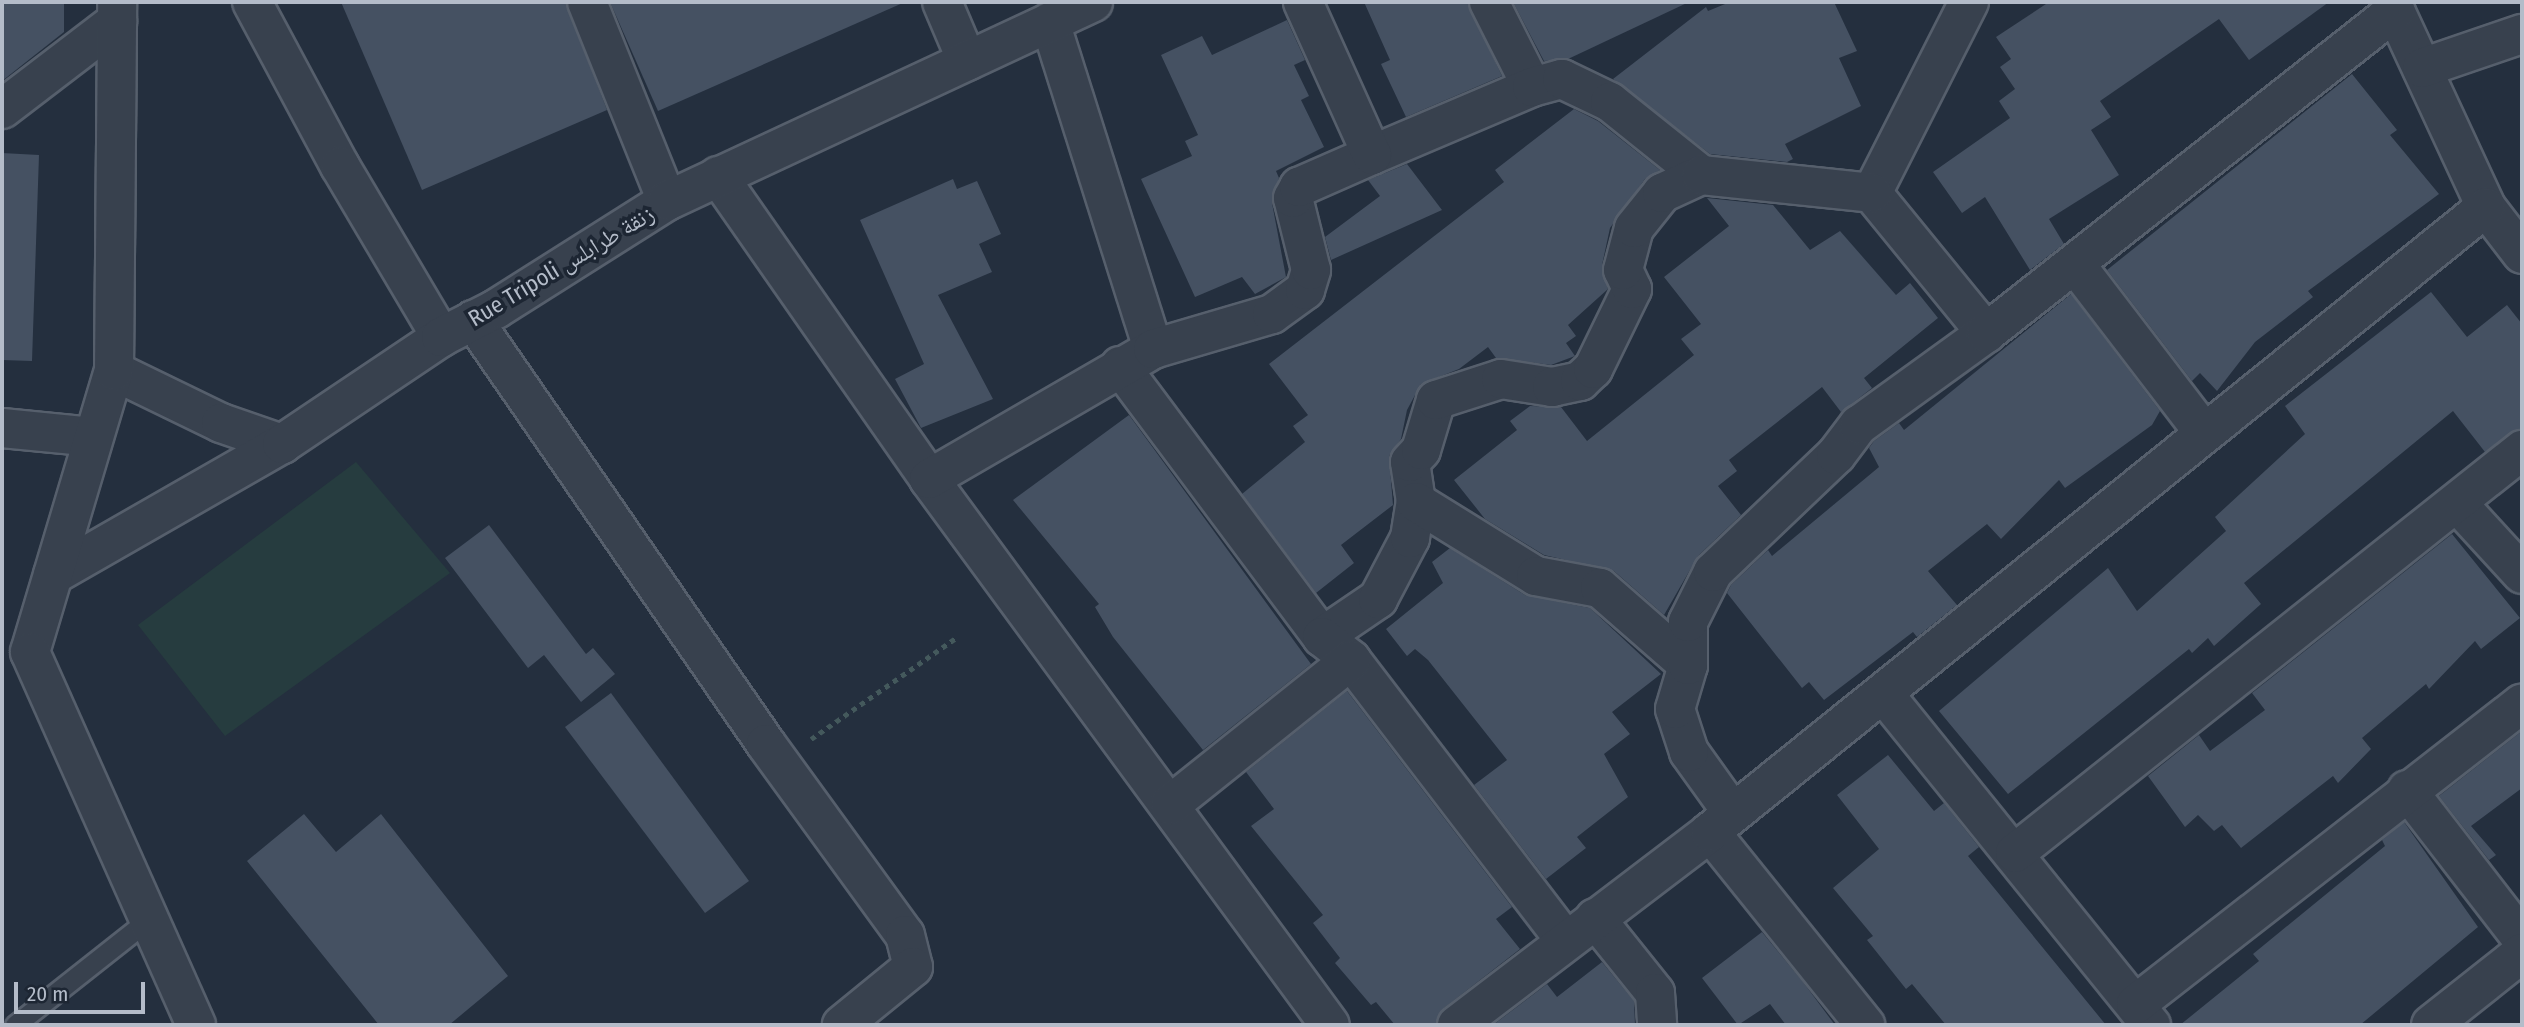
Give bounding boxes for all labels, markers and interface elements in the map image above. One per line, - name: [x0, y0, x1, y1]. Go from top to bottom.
- street label: Rue Tripoli زنقة طرابلس: [463, 200, 659, 332]
- scale bar: [18, 968, 149, 1012]
- text: 20 m: [27, 981, 68, 1007]

